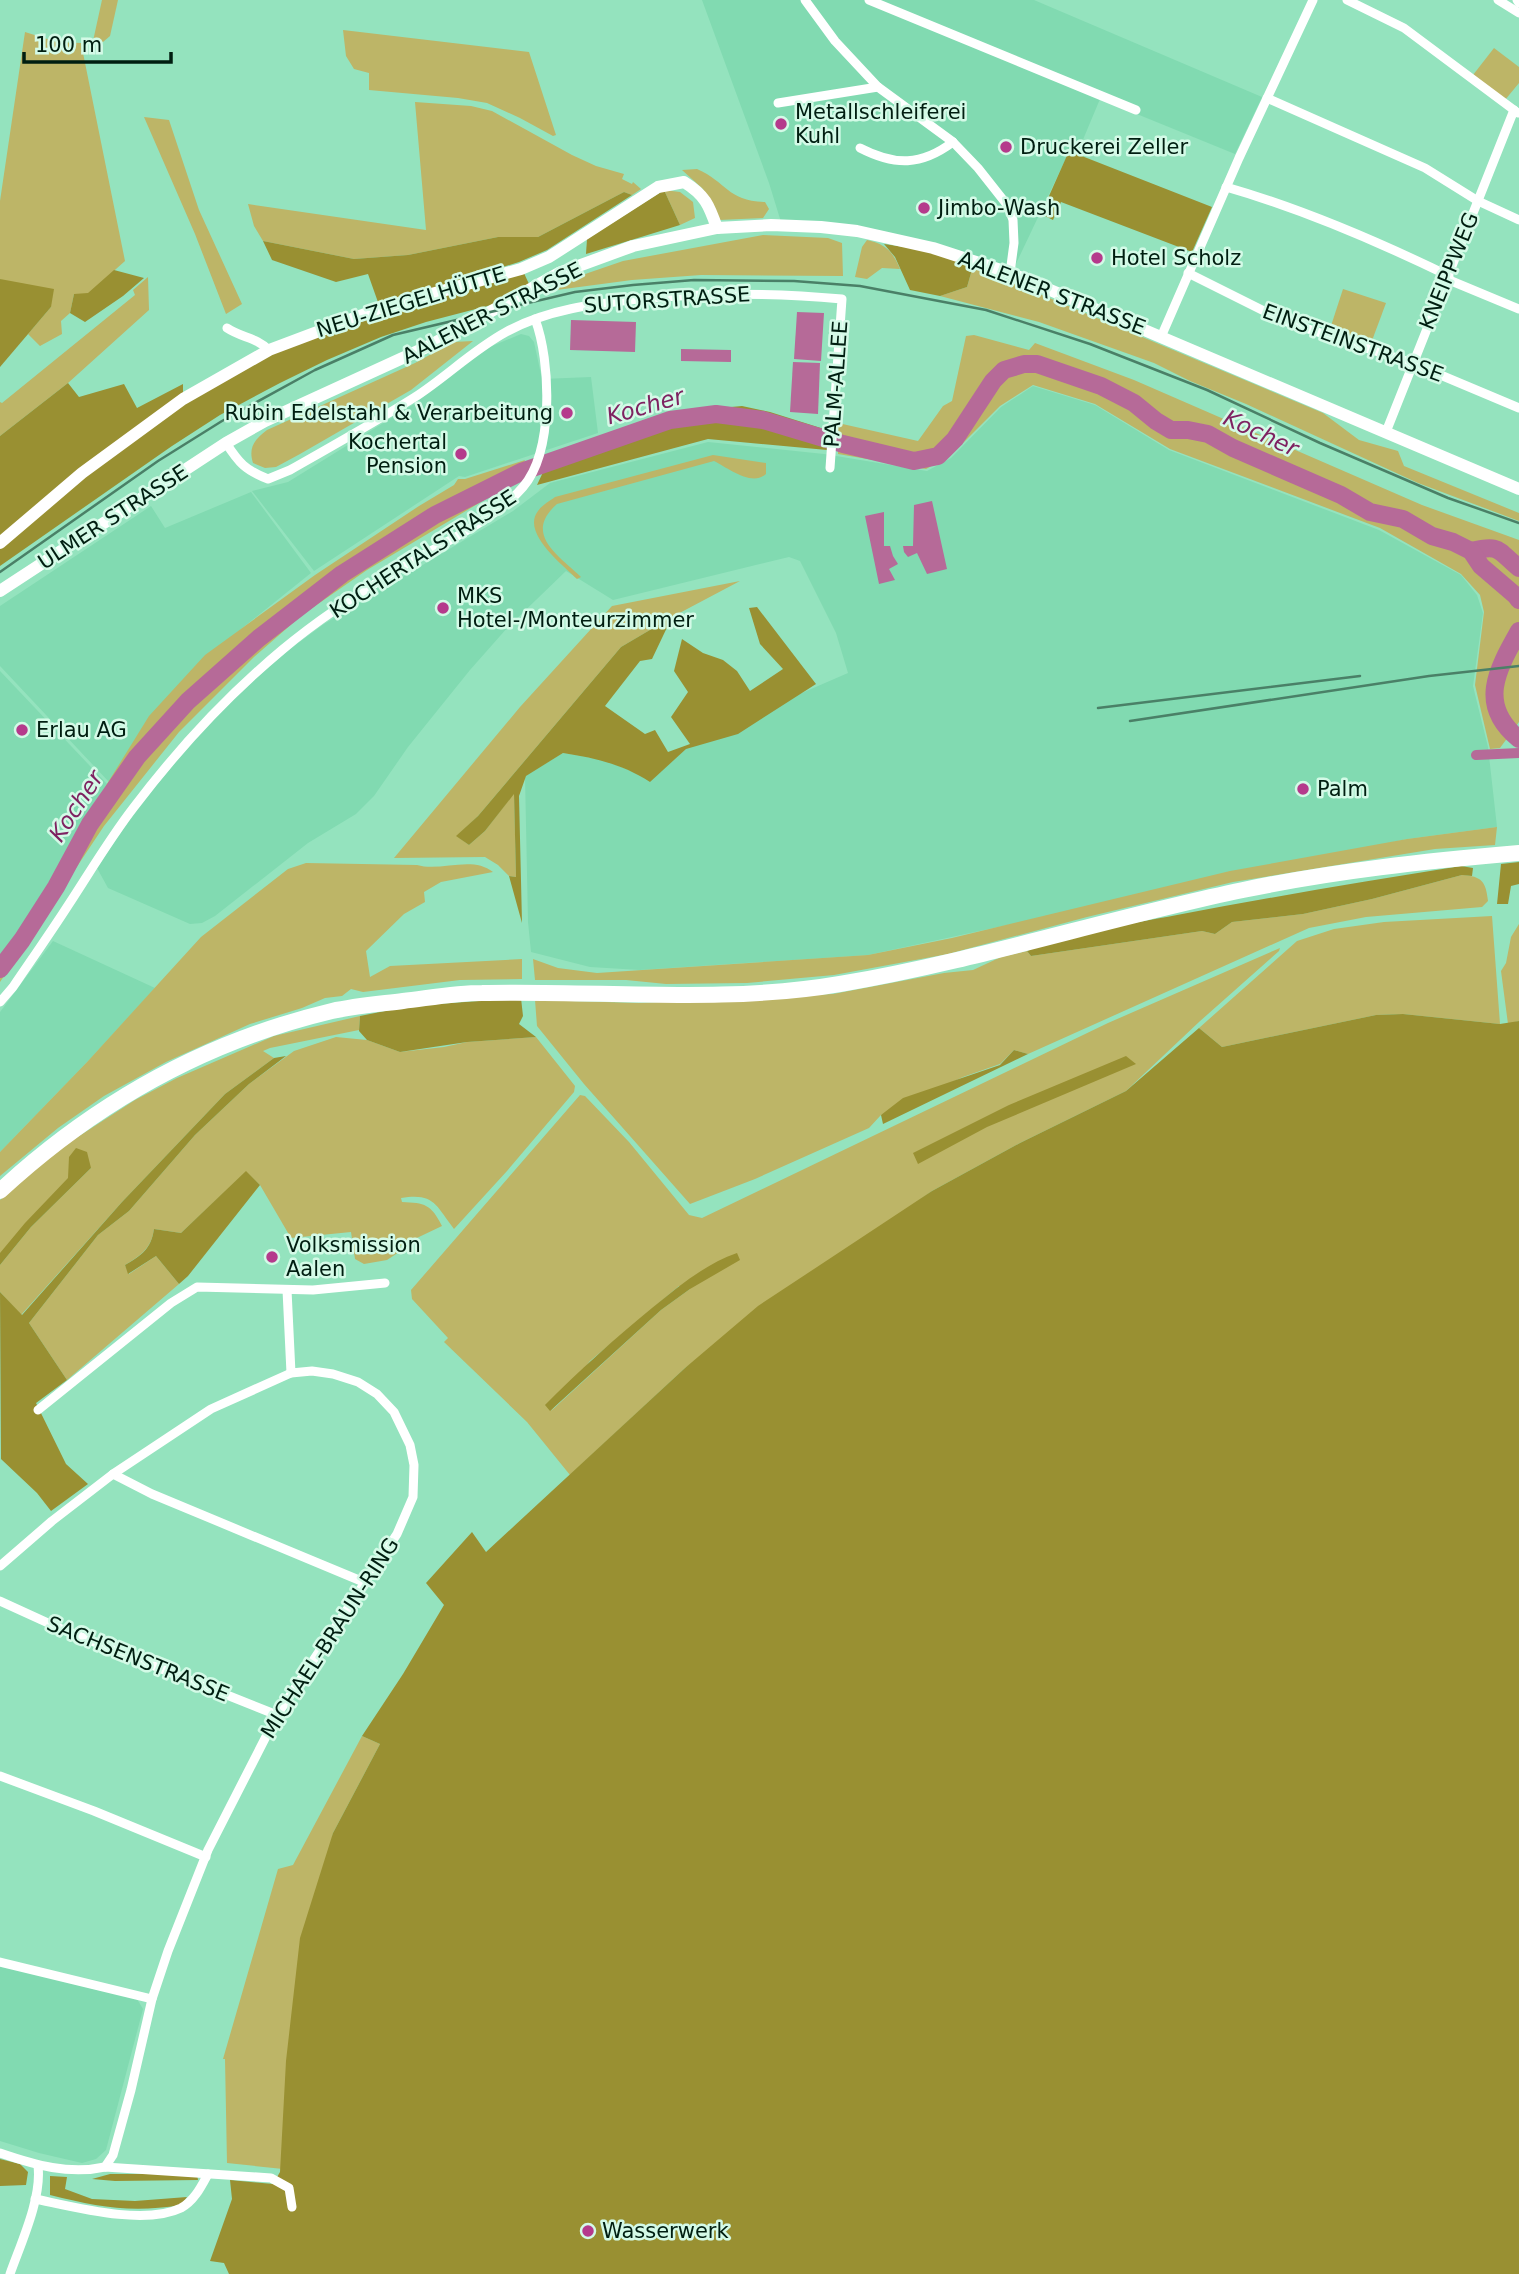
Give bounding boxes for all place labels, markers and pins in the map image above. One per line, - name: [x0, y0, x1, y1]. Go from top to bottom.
- place label: Metallschleiferei Kuhl: [795, 100, 966, 148]
- marker: Metallschleiferei Kuhl: [773, 116, 789, 132]
- place label: Druckerei Zeller: [1020, 135, 1188, 159]
- marker: Druckerei Zeller: [998, 139, 1014, 155]
- place label: Jimbo-Wash: [936, 196, 1060, 220]
- marker: Jimbo-Wash: [916, 200, 932, 216]
- place label: Hotel Scholz: [1111, 246, 1241, 270]
- marker: Hotel Scholz: [1089, 250, 1105, 266]
- place label: Rubin Edelstahl & Verarbeitung: [225, 401, 553, 425]
- marker: Rubin Edelstahl & Verarbeitung: [559, 405, 575, 421]
- place label: Kochertal Pension: [348, 430, 447, 478]
- marker: Kochertal Pension: [453, 446, 469, 462]
- place label: MKS Hotel-/Monteurzimmer: [457, 584, 694, 632]
- marker: MKS Hotel-/Monteurzimmer: [435, 600, 451, 616]
- place label: Erlau AG: [36, 718, 127, 742]
- marker: Erlau AG: [14, 722, 30, 738]
- place label: Palm: [1317, 777, 1368, 801]
- marker: Palm: [1295, 781, 1311, 797]
- place label: Volksmission Aalen: [286, 1233, 421, 1281]
- marker: Volksmission Aalen: [264, 1249, 280, 1265]
- place label: Wasserwerk: [602, 2219, 729, 2243]
- marker: Wasserwerk: [580, 2223, 596, 2239]

